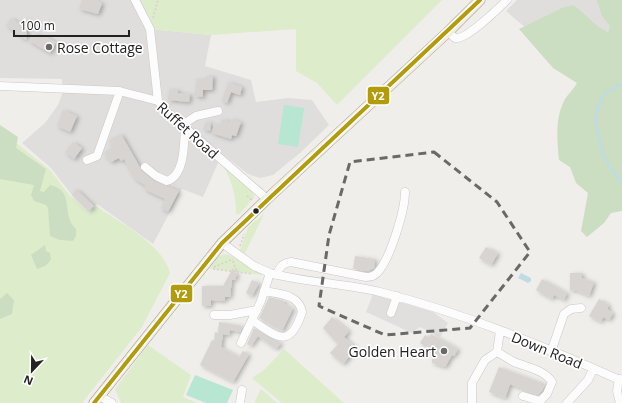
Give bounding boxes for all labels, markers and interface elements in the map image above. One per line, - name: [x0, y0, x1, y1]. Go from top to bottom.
- scale bar: [14, 12, 129, 38]
- text: 100 m: [20, 17, 55, 34]
- place label: Rose Cottage: [57, 38, 143, 57]
- marker: Rose Cottage: [44, 42, 54, 52]
- line badge: Y2: [367, 86, 390, 105]
- text: Y2: [371, 88, 385, 103]
- street label: Ruffet Road: [153, 97, 223, 163]
- unlabelled marker: [251, 206, 261, 216]
- line badge: Y2: [170, 284, 193, 303]
- text: Y2: [174, 286, 188, 301]
- street label: Down Road: [509, 327, 585, 373]
- place label: Golden Heart: [349, 342, 436, 361]
- marker: Golden Heart: [439, 346, 449, 356]
- north arrow: [12, 351, 52, 391]
- text: N: [21, 372, 35, 389]

